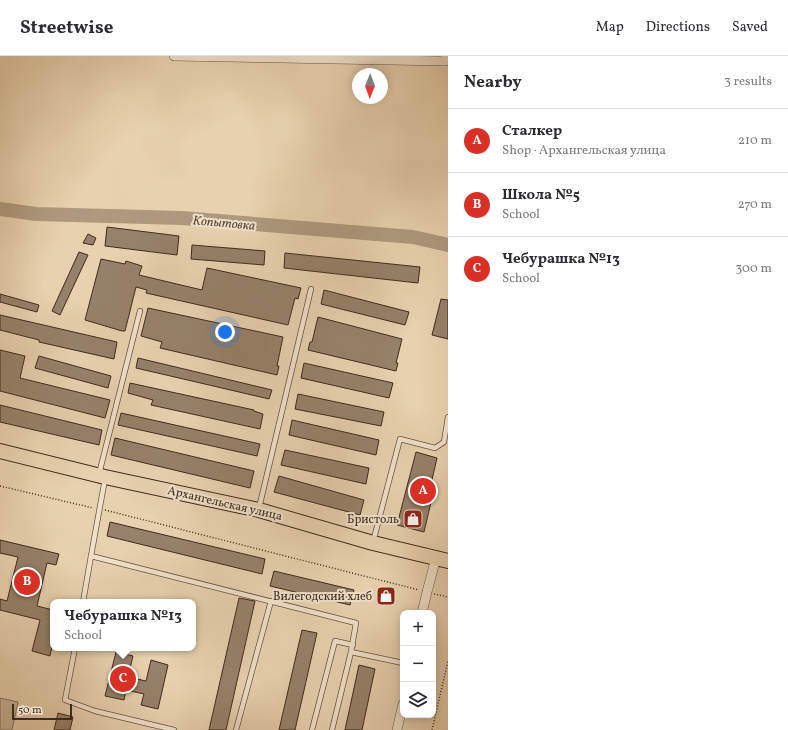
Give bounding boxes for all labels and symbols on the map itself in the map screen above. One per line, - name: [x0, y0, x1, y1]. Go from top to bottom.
- north arrow: [352, 68, 388, 104]
- water label: Копытовка: [192, 212, 256, 236]
- your location: [215, 322, 235, 342]
- pin: A: [410, 476, 436, 506]
- street label: Архангельская улица: [166, 483, 284, 525]
- shop icon: Бристоль: [402, 508, 424, 530]
- place label: Бристоль: [347, 512, 399, 528]
- pin: B: [14, 567, 40, 597]
- shop icon: Вилегодский хлеб: [375, 585, 397, 607]
- place label: Вилегодский хлеб: [273, 589, 372, 605]
- pin: C: [110, 664, 136, 694]
- scale bar: [12, 702, 72, 721]

